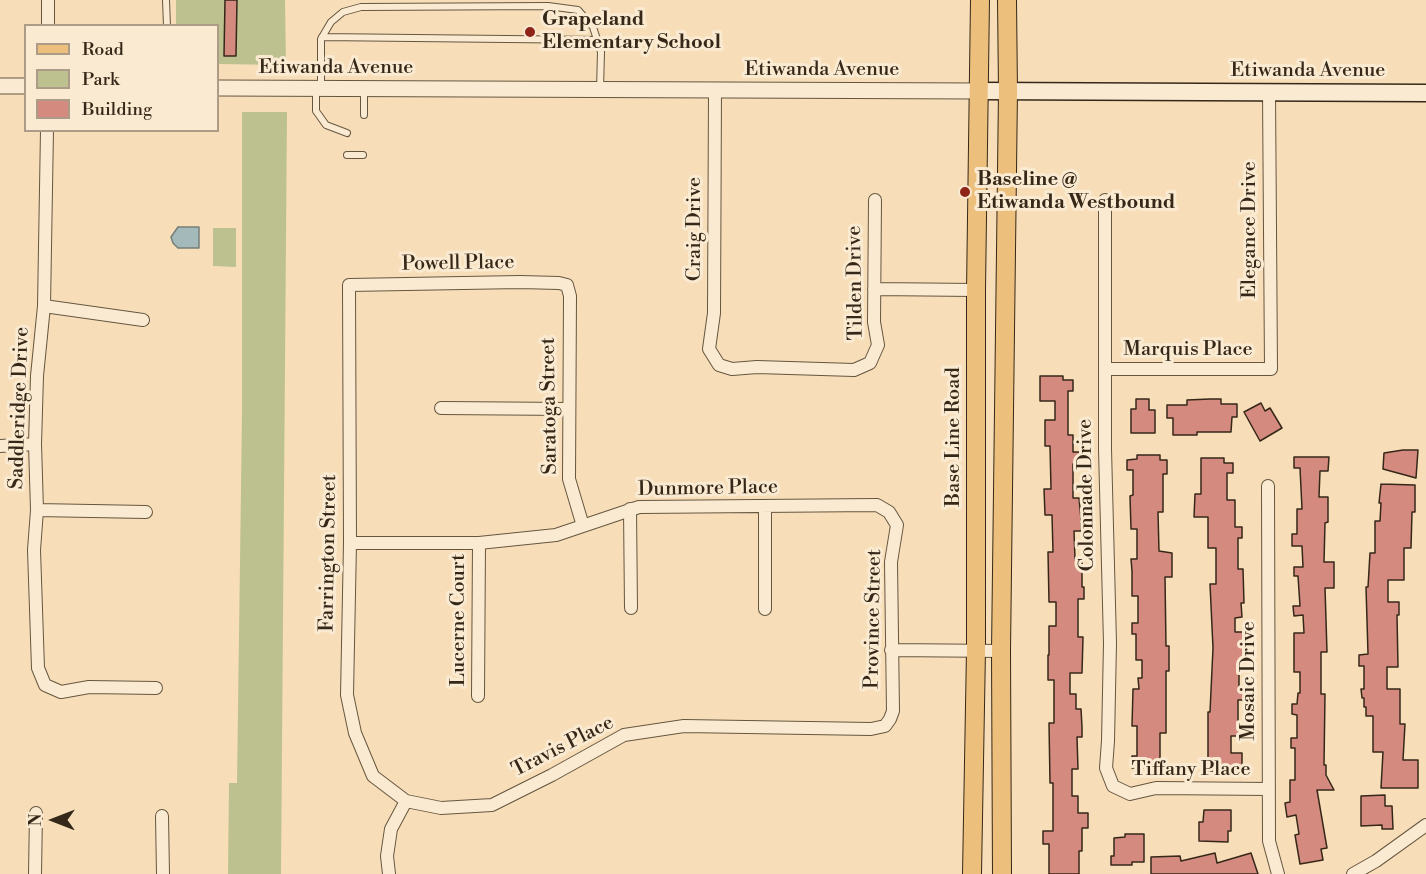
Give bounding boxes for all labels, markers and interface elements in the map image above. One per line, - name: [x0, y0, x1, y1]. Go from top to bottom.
- place label: Grapeland Elementary School: [542, 8, 721, 55]
- legend: [24, 24, 219, 132]
- marker: Grapeland Elementary School: [523, 25, 537, 39]
- text: Road: [82, 38, 124, 61]
- street label: Etiwanda Avenue: [259, 56, 413, 80]
- street label: Etiwanda Avenue: [745, 58, 899, 82]
- street label: Etiwanda Avenue: [1231, 59, 1385, 83]
- text: Park: [82, 68, 119, 91]
- text: Building: [82, 98, 152, 121]
- street label: Elegance Drive: [1238, 161, 1262, 299]
- place label: Baseline @ Etiwanda Westbound: [977, 168, 1175, 215]
- street label: Craig Drive: [683, 177, 707, 281]
- marker: Baseline @ Etiwanda Westbound: [958, 185, 972, 199]
- street label: Tilden Drive: [843, 225, 869, 341]
- street label: Powell Place: [401, 251, 515, 277]
- street label: Saddleridge Drive: [5, 326, 35, 490]
- street label: Saratoga Street: [537, 337, 563, 475]
- street label: Marquis Place: [1123, 338, 1253, 362]
- street label: Base Line Road: [942, 367, 966, 507]
- street label: Colonnade Drive: [1074, 419, 1100, 571]
- street label: Farrington Street: [316, 474, 342, 632]
- street label: Dunmore Place: [638, 476, 778, 502]
- street label: Province Street: [861, 549, 887, 689]
- street label: Lucerne Court: [447, 554, 471, 686]
- street label: Mosaic Drive: [1237, 621, 1261, 741]
- street label: Travis Place: [508, 711, 618, 783]
- street label: Tiffany Place: [1131, 758, 1251, 782]
- north arrow: [24, 790, 84, 850]
- text: N: [26, 814, 46, 826]

